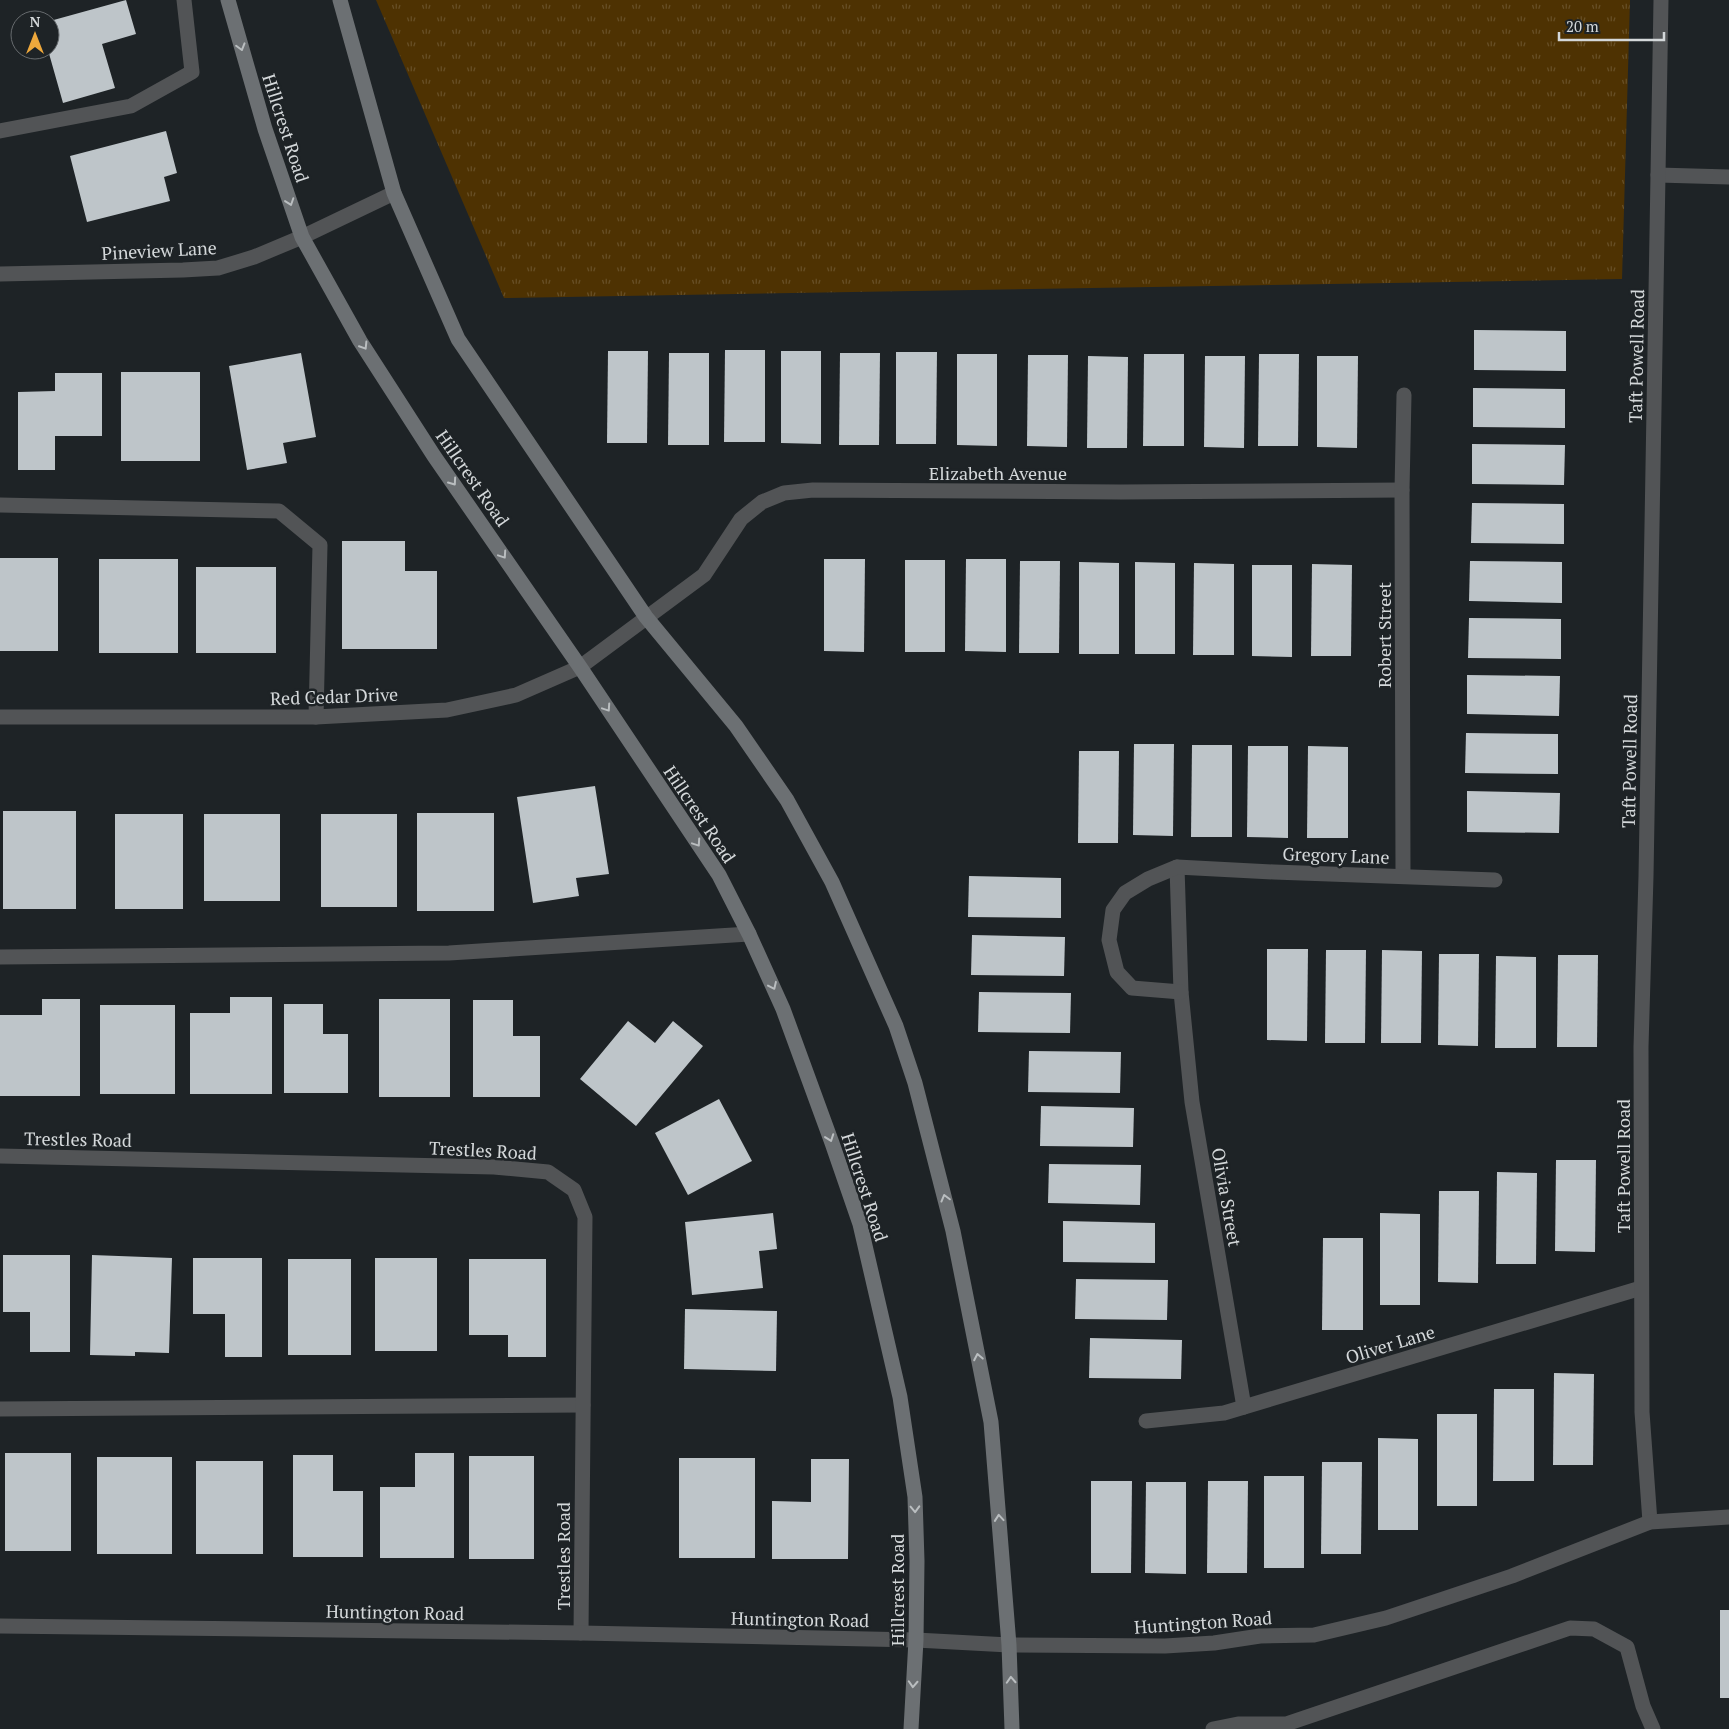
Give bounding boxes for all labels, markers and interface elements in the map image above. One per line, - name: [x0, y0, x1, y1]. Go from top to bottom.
- north arrow: [10, 10, 60, 60]
- scale bar: [1559, 10, 1664, 42]
- text: N: [30, 12, 41, 31]
- text: 20 m: [1566, 16, 1599, 36]
- one-way arrow: [236, 42, 246, 51]
- street label: Hillcrest Road: [257, 71, 315, 185]
- one-way arrow: [284, 197, 294, 206]
- street label: Pineview Lane: [101, 235, 217, 265]
- street label: Taft Powell Road: [1623, 289, 1649, 423]
- one-way arrow: [357, 341, 367, 350]
- street label: Hillcrest Road: [431, 425, 515, 531]
- street label: Elizabeth Avenue: [929, 461, 1067, 485]
- one-way arrow: [447, 476, 455, 485]
- one-way arrow: [497, 549, 506, 559]
- street label: Robert Street: [1372, 582, 1396, 688]
- street label: Red Cedar Drive: [270, 682, 398, 710]
- street label: Taft Powell Road: [1616, 694, 1642, 828]
- one-way arrow: [601, 702, 610, 712]
- street label: Hillcrest Road: [659, 761, 741, 867]
- one-way arrow: [691, 837, 700, 847]
- street label: Gregory Lane: [1282, 841, 1390, 869]
- one-way arrow: [767, 981, 777, 990]
- street label: Taft Powell Road: [1611, 1099, 1635, 1233]
- street label: Trestles Road: [24, 1126, 132, 1152]
- street label: Hillcrest Road: [836, 1130, 894, 1244]
- one-way arrow: [824, 1133, 834, 1142]
- street label: Trestles Road: [429, 1135, 537, 1165]
- street label: Olivia Street: [1206, 1146, 1248, 1249]
- one-way arrow: [940, 1195, 950, 1203]
- street label: Oliver Lane: [1342, 1319, 1438, 1369]
- one-way arrow: [973, 1353, 984, 1362]
- street label: Trestles Road: [551, 1502, 575, 1610]
- one-way arrow: [910, 1506, 920, 1514]
- one-way arrow: [994, 1514, 1005, 1522]
- street label: Hillcrest Road: [885, 1534, 909, 1646]
- street label: Huntington Road: [326, 1599, 464, 1625]
- street label: Huntington Road: [1133, 1605, 1273, 1639]
- street label: Huntington Road: [731, 1606, 869, 1632]
- one-way arrow: [1006, 1676, 1017, 1684]
- one-way arrow: [908, 1681, 919, 1689]

